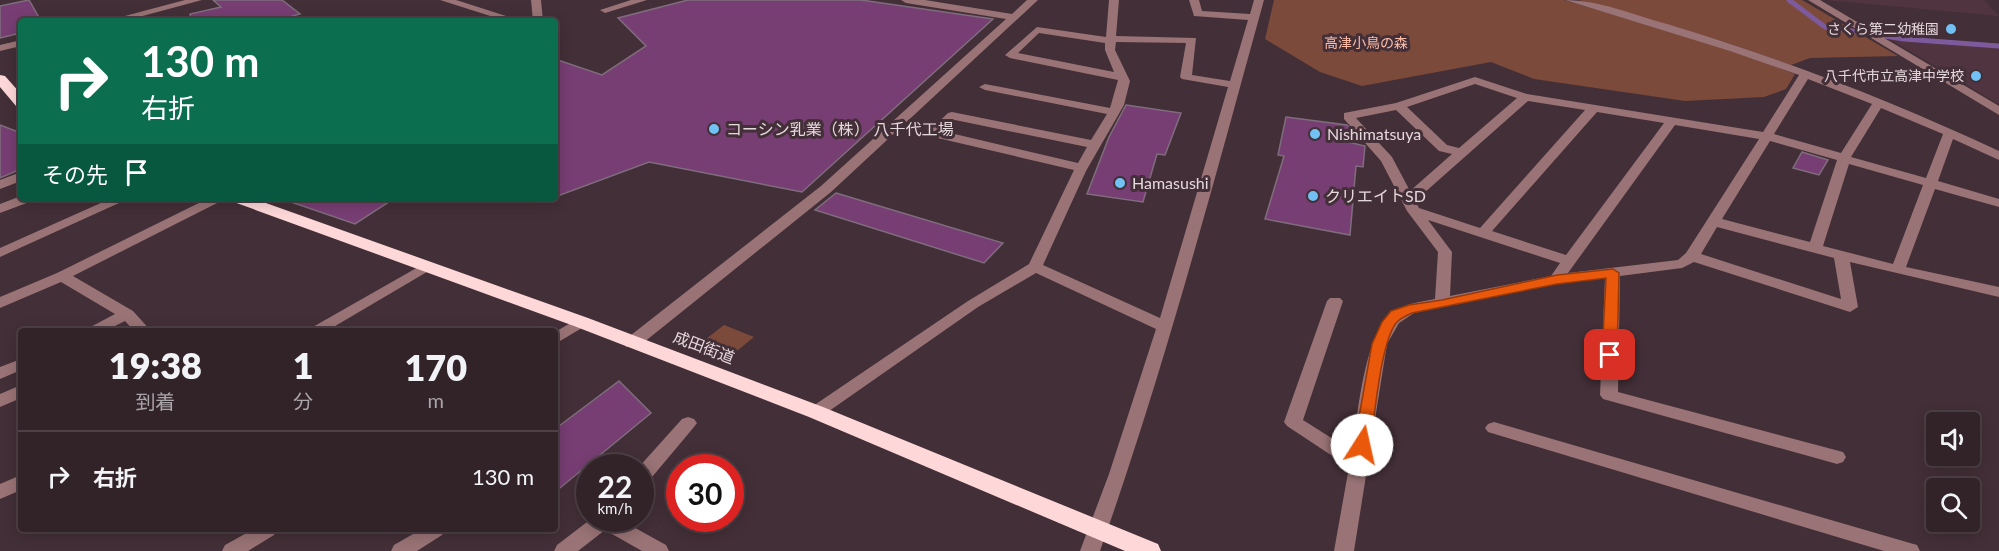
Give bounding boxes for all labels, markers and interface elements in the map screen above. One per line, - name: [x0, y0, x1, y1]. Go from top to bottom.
- place label: さくら第二幼稚園: [1827, 20, 1939, 37]
- marker: さくら第二幼稚園: [1944, 22, 1958, 36]
- park label: 高津小鳥の森: [1324, 34, 1408, 51]
- text: 130 m: [141, 36, 259, 86]
- icon: right: [42, 42, 120, 120]
- place label: 八千代市立高津中学校: [1824, 67, 1964, 84]
- marker: 八千代市立高津中学校: [1969, 69, 1983, 83]
- text: 右折: [141, 91, 195, 124]
- place label: コーシン乳業（株） 八千代工場: [726, 119, 954, 138]
- marker: コーシン乳業（株） 八千代工場: [707, 122, 721, 136]
- place label: Nishimatsuya: [1327, 124, 1421, 143]
- marker: Nishimatsuya: [1308, 127, 1322, 141]
- icon: arrive: [120, 156, 153, 189]
- text: その先: [42, 161, 108, 188]
- place label: Hamasushi: [1132, 173, 1209, 192]
- marker: Hamasushi: [1113, 176, 1127, 190]
- place label: クリエイトSD: [1325, 186, 1426, 205]
- marker: クリエイトSD: [1306, 189, 1320, 203]
- street label: 成田街道: [671, 326, 737, 367]
- pin: [1584, 329, 1635, 380]
- icon: arrive: [1593, 338, 1626, 371]
- text: 19:38: [109, 343, 202, 387]
- text: 1: [293, 343, 314, 387]
- text: 170: [404, 345, 467, 389]
- text: m: [428, 388, 444, 412]
- text: 到着: [135, 389, 175, 413]
- text: 分: [293, 389, 313, 413]
- map controls: [1926, 412, 1980, 532]
- button: sound: [1926, 412, 1980, 466]
- position arrow: [1330, 413, 1394, 477]
- speed limit sign: 30: [666, 454, 744, 532]
- icon: right: [42, 460, 75, 493]
- text: 130 m: [472, 463, 534, 490]
- text: 右折: [93, 464, 137, 491]
- text: 22: [598, 468, 632, 504]
- button: search: [1926, 478, 1980, 532]
- text: km/h: [597, 499, 633, 517]

